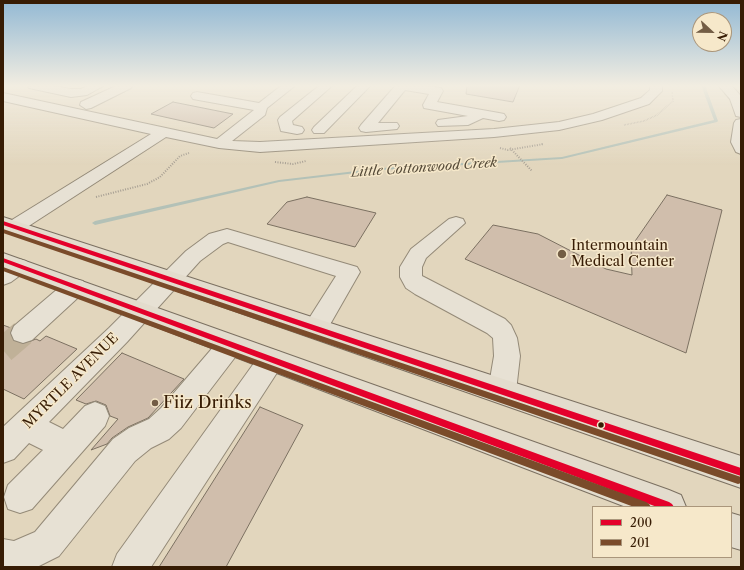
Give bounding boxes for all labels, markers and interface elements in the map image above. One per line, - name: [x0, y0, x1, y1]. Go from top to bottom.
- north arrow: [692, 12, 732, 52]
- text: N: [714, 29, 730, 43]
- water label: Little Cottonwood Creek: [350, 155, 498, 181]
- place label: Intermountain Medical Center: [571, 238, 674, 270]
- marker: Intermountain Medical Center: [556, 248, 568, 260]
- street label: MYRTLE AVENUE: [20, 330, 122, 432]
- place label: Fiiz Drinks: [163, 393, 252, 413]
- marker: Fiiz Drinks: [150, 398, 160, 408]
- unlabelled marker: [596, 420, 606, 430]
- legend: [592, 506, 732, 558]
- text: 200: [630, 515, 652, 530]
- text: 201: [630, 535, 650, 550]

